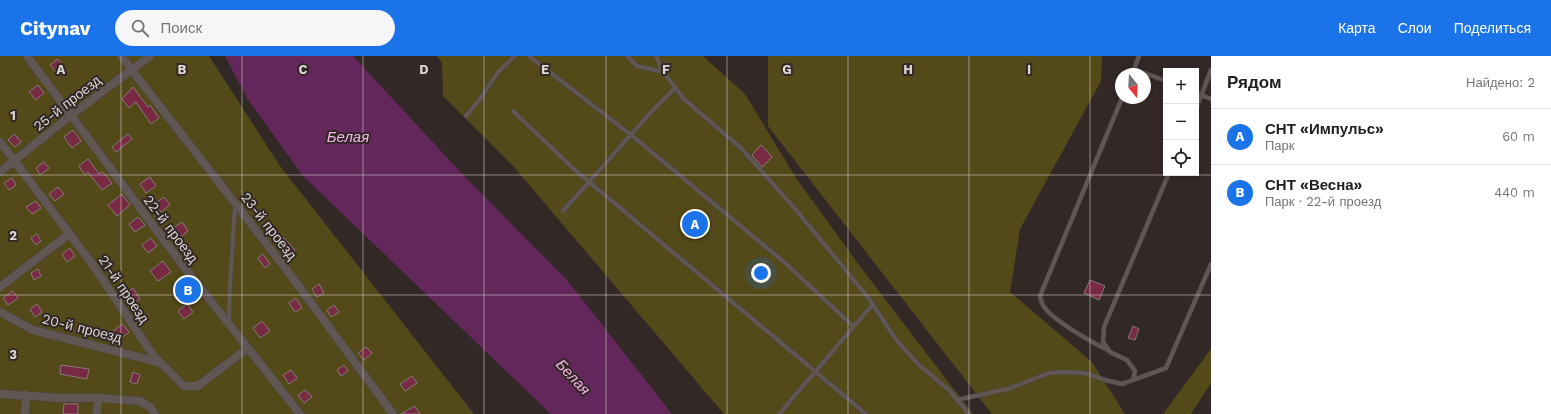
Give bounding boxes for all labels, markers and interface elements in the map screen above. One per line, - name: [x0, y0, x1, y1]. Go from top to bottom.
- search box: [115, 10, 395, 46]
- text: Citynav: [20, 17, 91, 40]
- icon: search: [129, 17, 151, 39]
- text: Поиск: [161, 19, 202, 37]
- text: Карта: [1338, 20, 1376, 36]
- text: Слои: [1398, 20, 1432, 36]
- text: Поделиться: [1454, 20, 1531, 36]
- text: A: [57, 62, 66, 77]
- text: B: [178, 62, 187, 77]
- text: C: [299, 62, 308, 77]
- text: D: [419, 62, 429, 77]
- text: E: [541, 62, 549, 77]
- text: F: [662, 62, 670, 77]
- text: G: [782, 62, 792, 77]
- text: H: [903, 62, 913, 77]
- text: I: [1027, 62, 1031, 77]
- north arrow: [1115, 68, 1151, 104]
- map controls: [1163, 68, 1199, 176]
- button: +: [1163, 68, 1199, 104]
- street label: 25-й проезд: [30, 72, 104, 134]
- text: Рядом: [1227, 72, 1282, 92]
- text: Найдено: 2: [1466, 75, 1535, 90]
- button: −: [1163, 104, 1199, 140]
- text: 1: [10, 108, 16, 123]
- text: СНТ «Импульс»: [1265, 120, 1384, 138]
- water label: Белая: [327, 128, 369, 146]
- text: A: [1236, 129, 1244, 144]
- text: 60 m: [1502, 129, 1535, 144]
- text: Парк: [1265, 138, 1295, 153]
- button: locate: [1163, 140, 1199, 176]
- text: СНТ «Весна»: [1265, 176, 1362, 194]
- text: B: [1236, 185, 1244, 200]
- text: 440 m: [1494, 185, 1535, 200]
- street label: 23-й проезд: [238, 189, 300, 263]
- street label: 22-й проезд: [140, 192, 202, 266]
- text: Парк · 22-й проезд: [1265, 194, 1381, 209]
- pin: A: [682, 209, 708, 239]
- text: 2: [9, 228, 17, 243]
- street label: 21-й проезд: [95, 252, 153, 326]
- your location: [751, 263, 771, 283]
- pin: B: [175, 275, 201, 305]
- street label: 20-й проезд: [41, 310, 123, 346]
- text: 3: [9, 347, 17, 362]
- water label: Белая: [552, 355, 594, 399]

